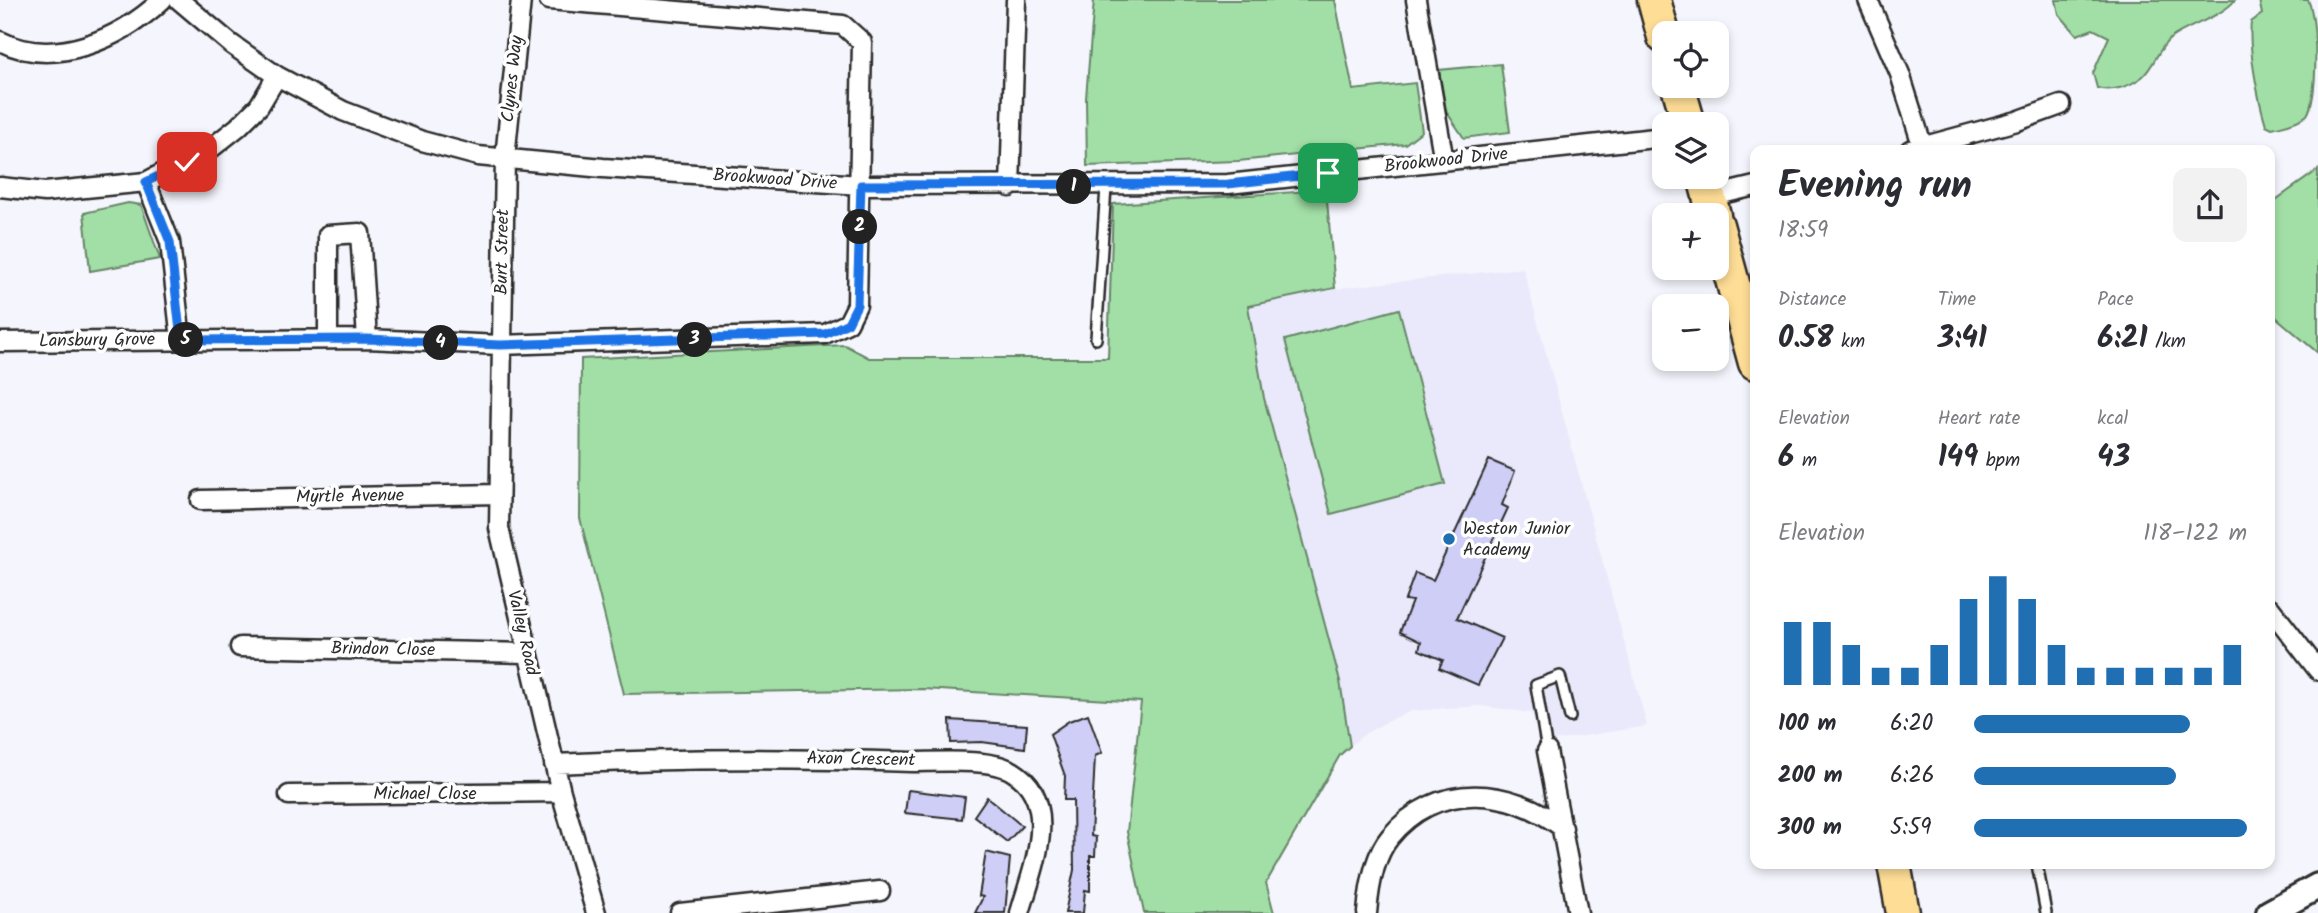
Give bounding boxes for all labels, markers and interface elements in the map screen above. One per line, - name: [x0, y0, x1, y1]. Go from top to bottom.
- map controls: [1652, 21, 1729, 371]
- button: locate: [1652, 21, 1729, 98]
- street label: Clynes Way: [494, 34, 532, 124]
- button: layers: [1652, 112, 1729, 189]
- pin: [157, 132, 217, 192]
- street label: Brookwood Drive: [1383, 140, 1509, 182]
- icon: check: [168, 143, 206, 181]
- pin: [1298, 143, 1358, 203]
- icon: arrive: [1309, 154, 1347, 192]
- text: Evening run: [1778, 157, 1972, 217]
- street label: Brookwood Drive: [712, 161, 838, 199]
- button: share: [2173, 168, 2247, 242]
- pin: 1: [1056, 170, 1092, 204]
- text: 1: [1071, 171, 1076, 201]
- button: +: [1652, 203, 1729, 280]
- street label: Burt Street: [488, 208, 518, 295]
- pin: 2: [842, 210, 878, 244]
- text: 2: [854, 211, 865, 241]
- text: 18:59: [1778, 213, 1828, 249]
- text: Distance: [1778, 285, 1846, 315]
- text: Time: [1938, 285, 1976, 315]
- text: Pace: [2097, 285, 2134, 315]
- button: −: [1652, 294, 1729, 371]
- text: 0.58: [1778, 315, 1833, 363]
- text: 3:41: [1938, 315, 1987, 363]
- text: 6:21: [2097, 315, 2148, 363]
- pin: 5: [168, 322, 204, 358]
- pin: 3: [678, 322, 712, 358]
- text: 5: [181, 324, 190, 354]
- text: 3: [689, 324, 700, 354]
- street label: Lansbury Grove: [39, 325, 155, 357]
- pin: 4: [424, 326, 458, 360]
- text: 4: [435, 327, 446, 357]
- text: km: [1833, 327, 1865, 357]
- text: /km: [2148, 327, 2186, 357]
- text: Elevation: [1778, 404, 1850, 434]
- text: Heart rate: [1938, 404, 2020, 434]
- text: kcal: [2097, 404, 2128, 434]
- text: 6: [1778, 434, 1794, 482]
- text: 149: [1938, 434, 1978, 482]
- text: 43: [2097, 434, 2130, 482]
- text: m: [1794, 446, 1817, 476]
- text: bpm: [1978, 446, 2020, 476]
- street label: Myrtle Avenue: [296, 482, 404, 512]
- place label: Weston Junior Academy: [1463, 515, 1571, 565]
- text: Elevation: [1778, 516, 1865, 552]
- text: 118–122 m: [2143, 516, 2247, 552]
- marker: Weston Junior Academy: [1441, 531, 1457, 547]
- street label: Valley Road: [498, 588, 546, 679]
- street label: Brindon Close: [331, 635, 435, 665]
- text: 100 m: [1778, 706, 1836, 742]
- text: 6:20: [1890, 706, 1933, 742]
- street label: Axon Crescent: [806, 745, 917, 775]
- text: 200 m: [1778, 758, 1843, 794]
- text: 6:26: [1890, 758, 1935, 794]
- street label: Michael Close: [373, 780, 477, 809]
- text: 300 m: [1778, 810, 1842, 846]
- text: 5:59: [1890, 810, 1932, 846]

